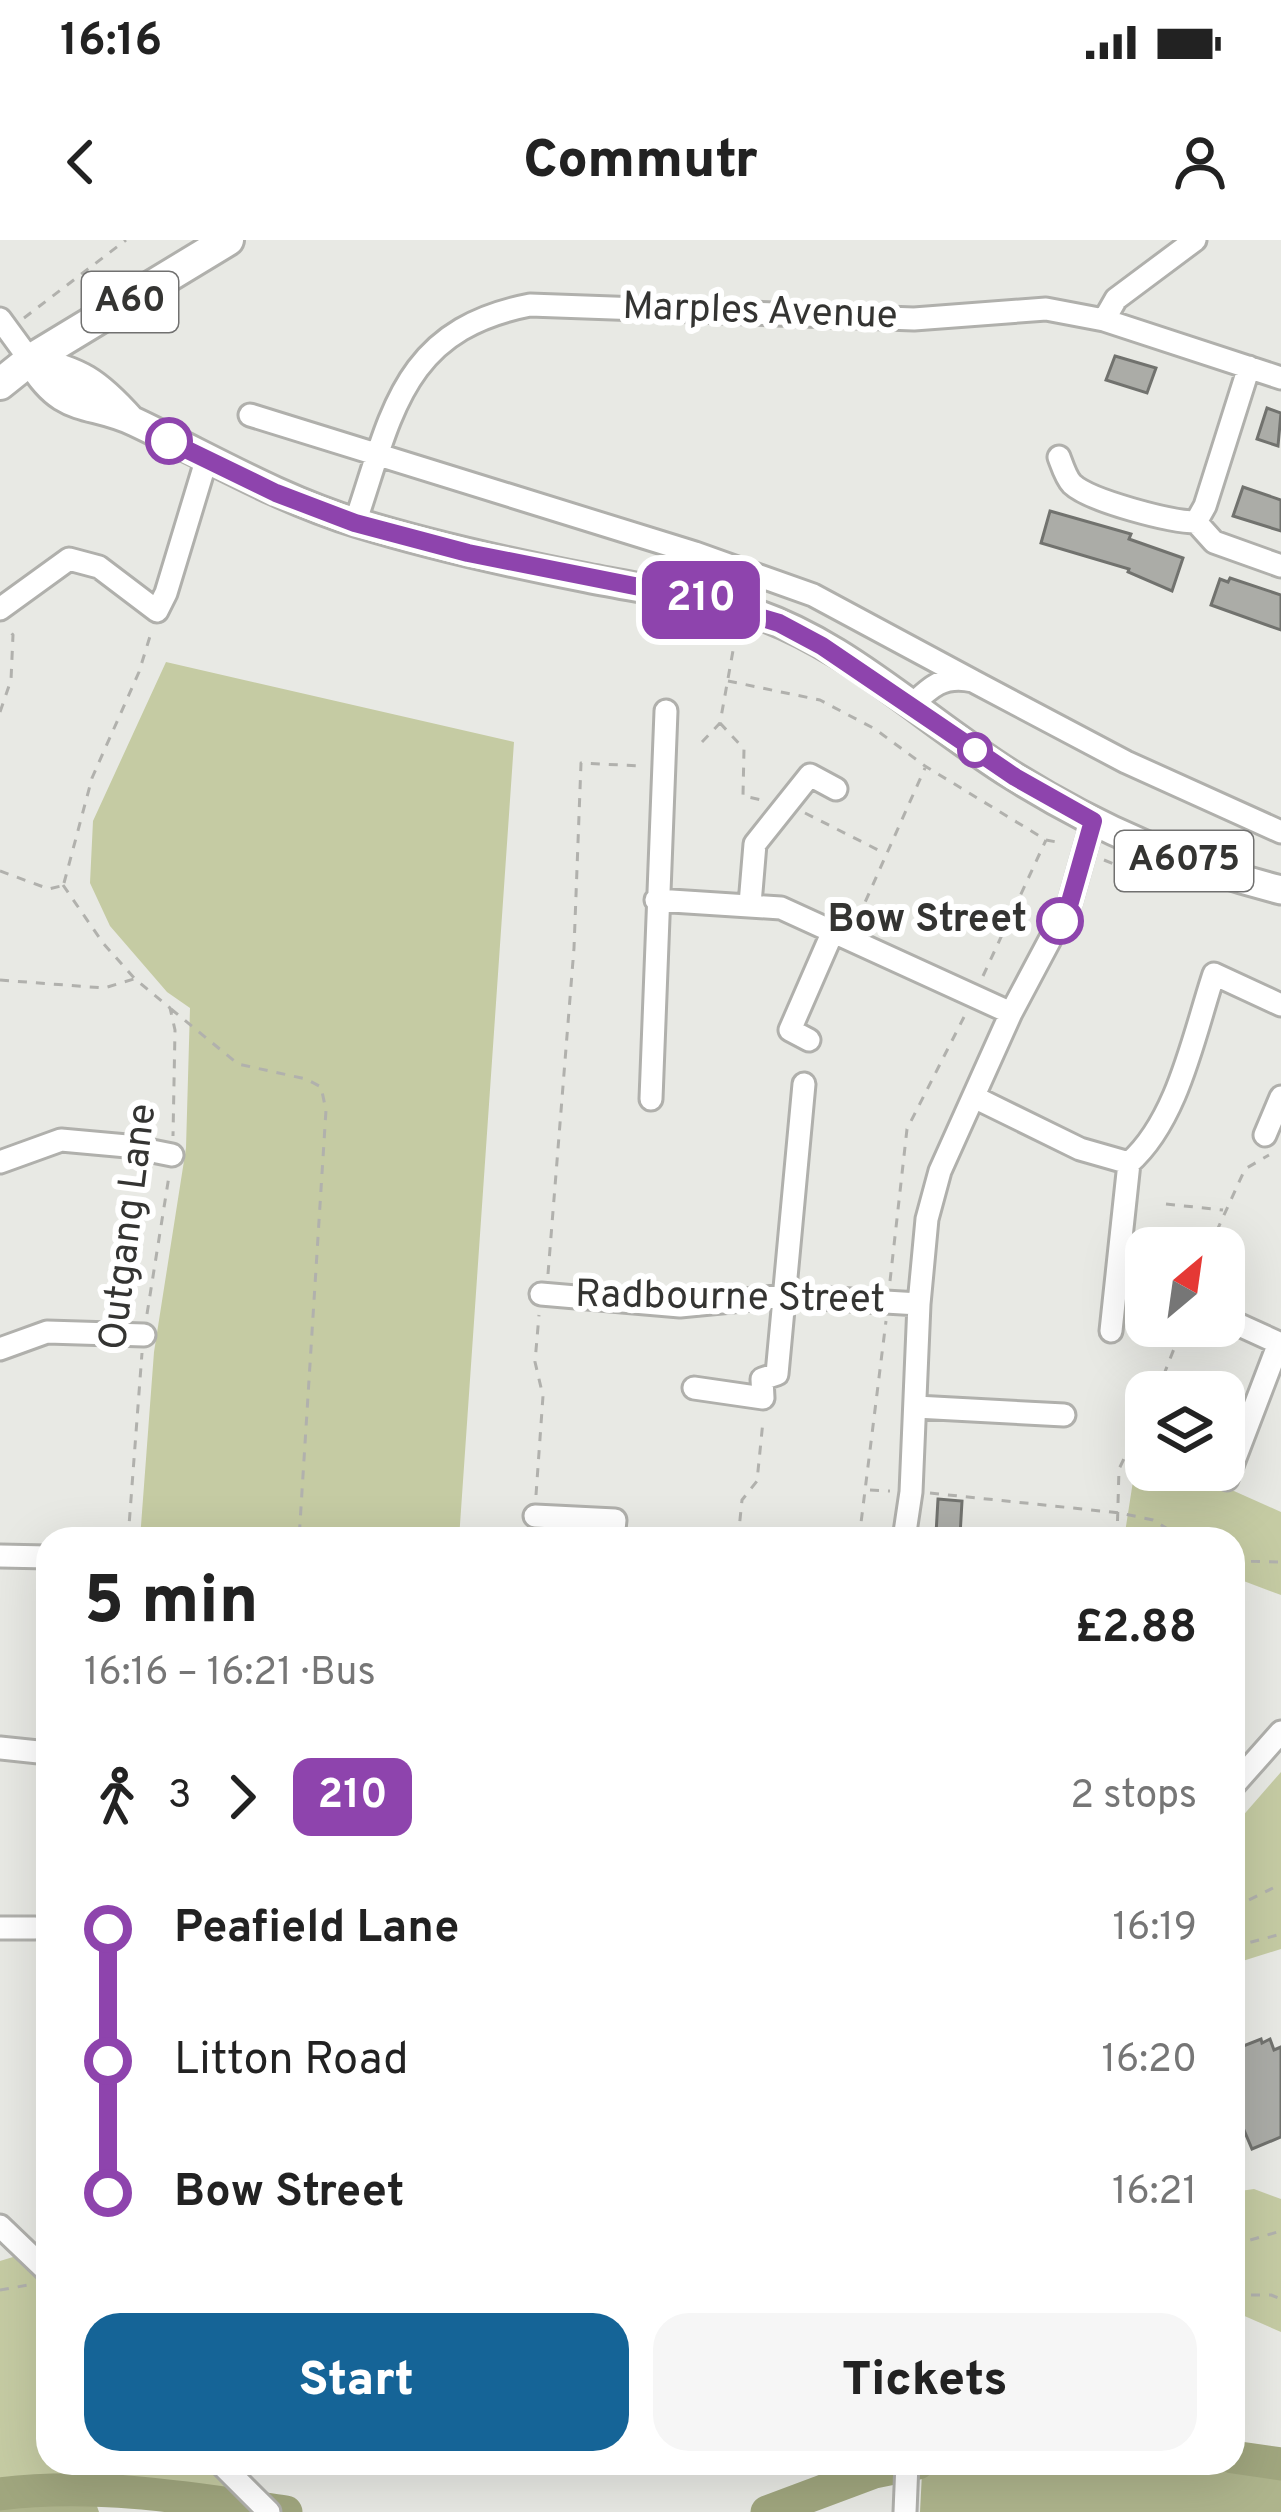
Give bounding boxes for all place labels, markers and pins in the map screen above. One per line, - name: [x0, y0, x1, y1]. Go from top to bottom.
- unlabelled marker: [147, 419, 191, 463]
- unlabelled marker: [959, 734, 991, 766]
- place label: Bow Street: [827, 897, 1027, 946]
- marker: Bow Street: [1038, 899, 1082, 943]

